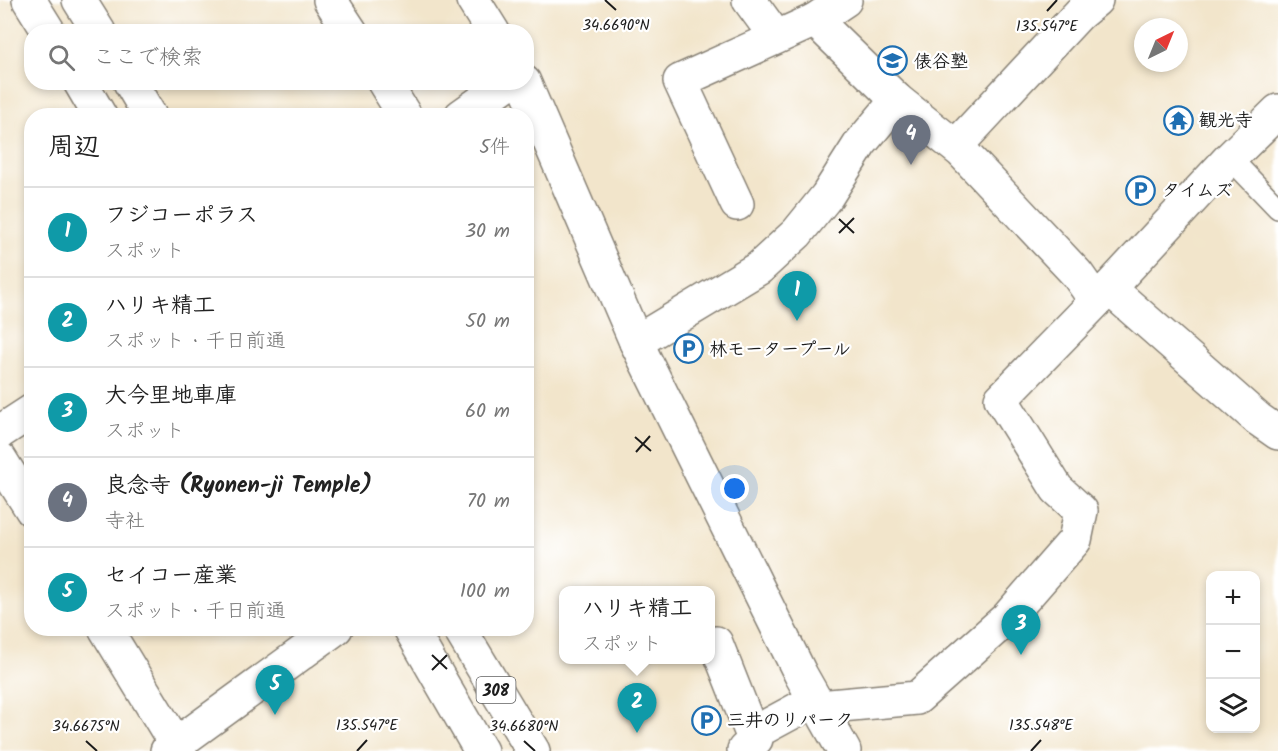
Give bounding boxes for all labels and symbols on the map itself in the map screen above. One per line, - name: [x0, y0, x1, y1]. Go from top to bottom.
- text: 34.6690°N: [582, 14, 650, 38]
- text: 135.547°E: [1016, 15, 1079, 39]
- north arrow: [1134, 18, 1188, 72]
- school or university icon: 俵谷塾: [877, 45, 909, 77]
- place label: 俵谷塾: [914, 48, 968, 77]
- temple icon: 観光寺: [1162, 104, 1194, 136]
- place label: 観光寺: [1199, 107, 1253, 136]
- pin: 4: [892, 116, 930, 165]
- parking icon: タイムズ: [1125, 174, 1157, 206]
- place label: タイムズ: [1162, 177, 1233, 206]
- pin: 1: [778, 272, 816, 321]
- parking icon: 林モータープール: [672, 333, 704, 365]
- place label: 林モータープール: [709, 336, 850, 365]
- your location: [720, 474, 749, 503]
- pin: 3: [1002, 606, 1040, 655]
- pin: 5: [256, 666, 294, 715]
- road number: 308: [476, 677, 516, 703]
- pin: 2: [618, 684, 656, 733]
- parking icon: 三井のリパーク: [690, 704, 722, 736]
- place label: 三井のリパーク: [727, 707, 853, 736]
- text: 135.547°E: [336, 714, 399, 738]
- text: 135.548°E: [1009, 714, 1074, 738]
- text: 34.6675°N: [52, 715, 120, 739]
- text: 34.6680°N: [490, 715, 558, 739]

